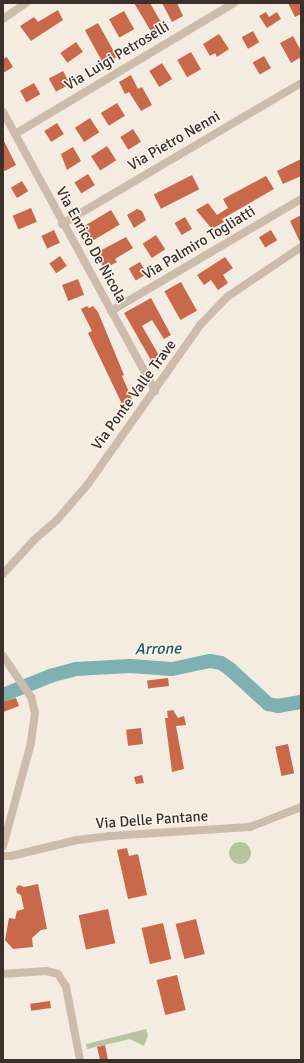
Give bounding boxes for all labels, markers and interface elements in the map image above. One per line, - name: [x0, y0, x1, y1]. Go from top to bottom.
- street label: Via Luigi Petroselli: [61, 18, 173, 94]
- street label: Via Pietro Nenni: [125, 107, 223, 175]
- street label: Via Enrico De Nicola: [52, 184, 130, 306]
- street label: Via Palmiro Togliatti: [139, 202, 259, 284]
- street label: Via Ponte Valle Trave: [88, 336, 180, 454]
- water label: Arrone: [135, 639, 181, 659]
- street label: Via Delle Pantane: [95, 807, 209, 833]

